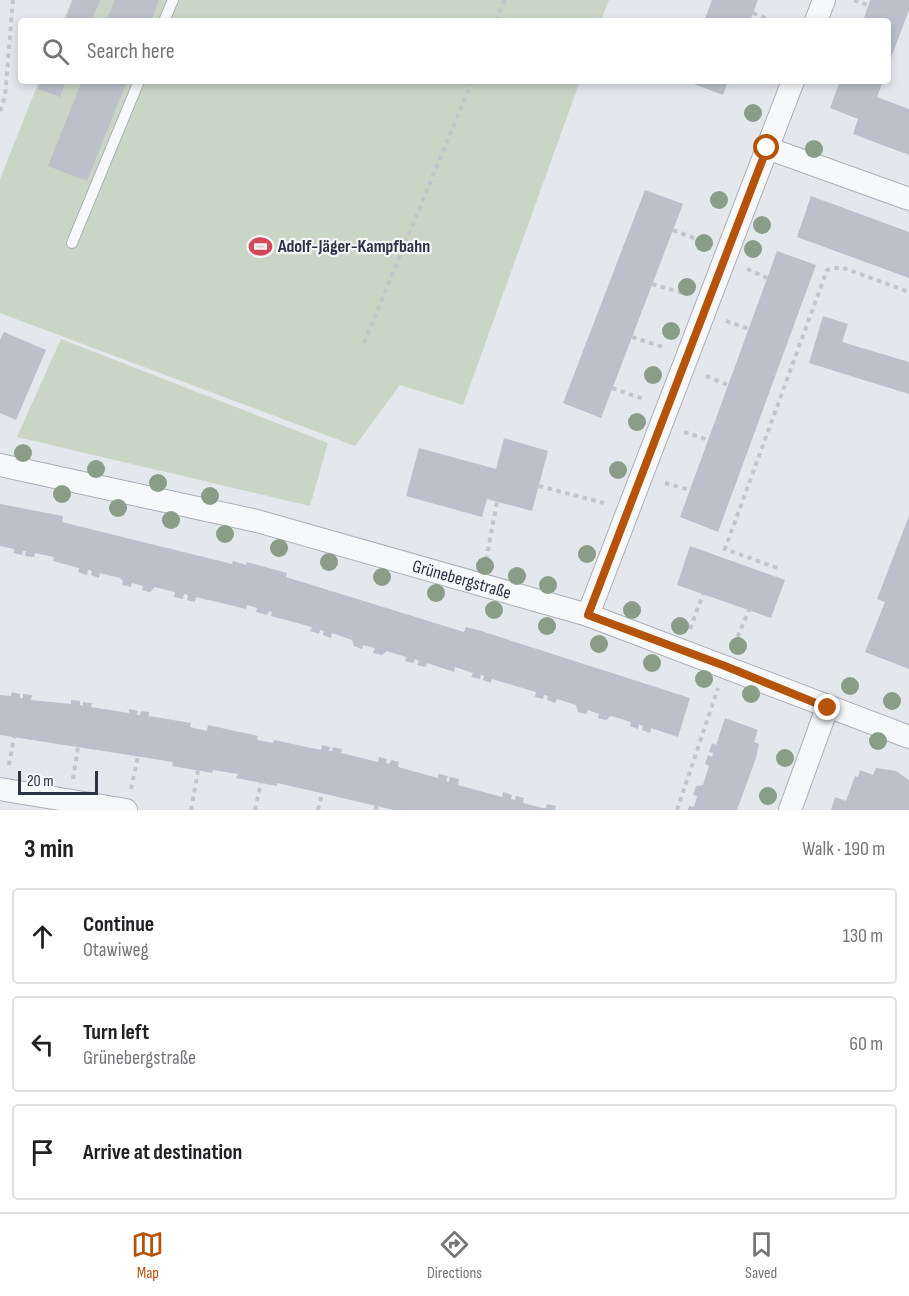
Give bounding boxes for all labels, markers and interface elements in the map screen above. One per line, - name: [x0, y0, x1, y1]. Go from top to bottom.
- search box: [18, 18, 891, 84]
- icon: search: [39, 35, 72, 68]
- text: Search here: [87, 38, 174, 65]
- route start: [753, 134, 779, 160]
- sports icon: Adolf-Jäger-Kampfbahn: [247, 233, 273, 259]
- place label: Adolf-Jäger-Kampfbahn: [277, 236, 430, 257]
- street label: Grünebergstraße: [410, 555, 514, 603]
- route end: [814, 694, 840, 720]
- scale bar: [18, 768, 98, 796]
- text: 20 m: [27, 772, 54, 791]
- text: 3 min: [24, 834, 74, 865]
- text: Walk · 190 m: [802, 837, 885, 861]
- text: Continue: [83, 911, 154, 938]
- icon: ahead: [26, 920, 59, 953]
- text: 130 m: [843, 924, 883, 948]
- text: Otawiweg: [83, 938, 149, 962]
- text: Turn left: [83, 1019, 149, 1046]
- icon: left: [26, 1028, 59, 1061]
- text: 60 m: [849, 1032, 883, 1056]
- text: Grünebergstraße: [83, 1046, 196, 1070]
- icon: arrive: [26, 1136, 59, 1169]
- text: Arrive at destination: [83, 1139, 242, 1166]
- tab: Map: [131, 1228, 164, 1283]
- tab: Directions: [427, 1228, 482, 1283]
- tab: Saved: [745, 1228, 778, 1283]

